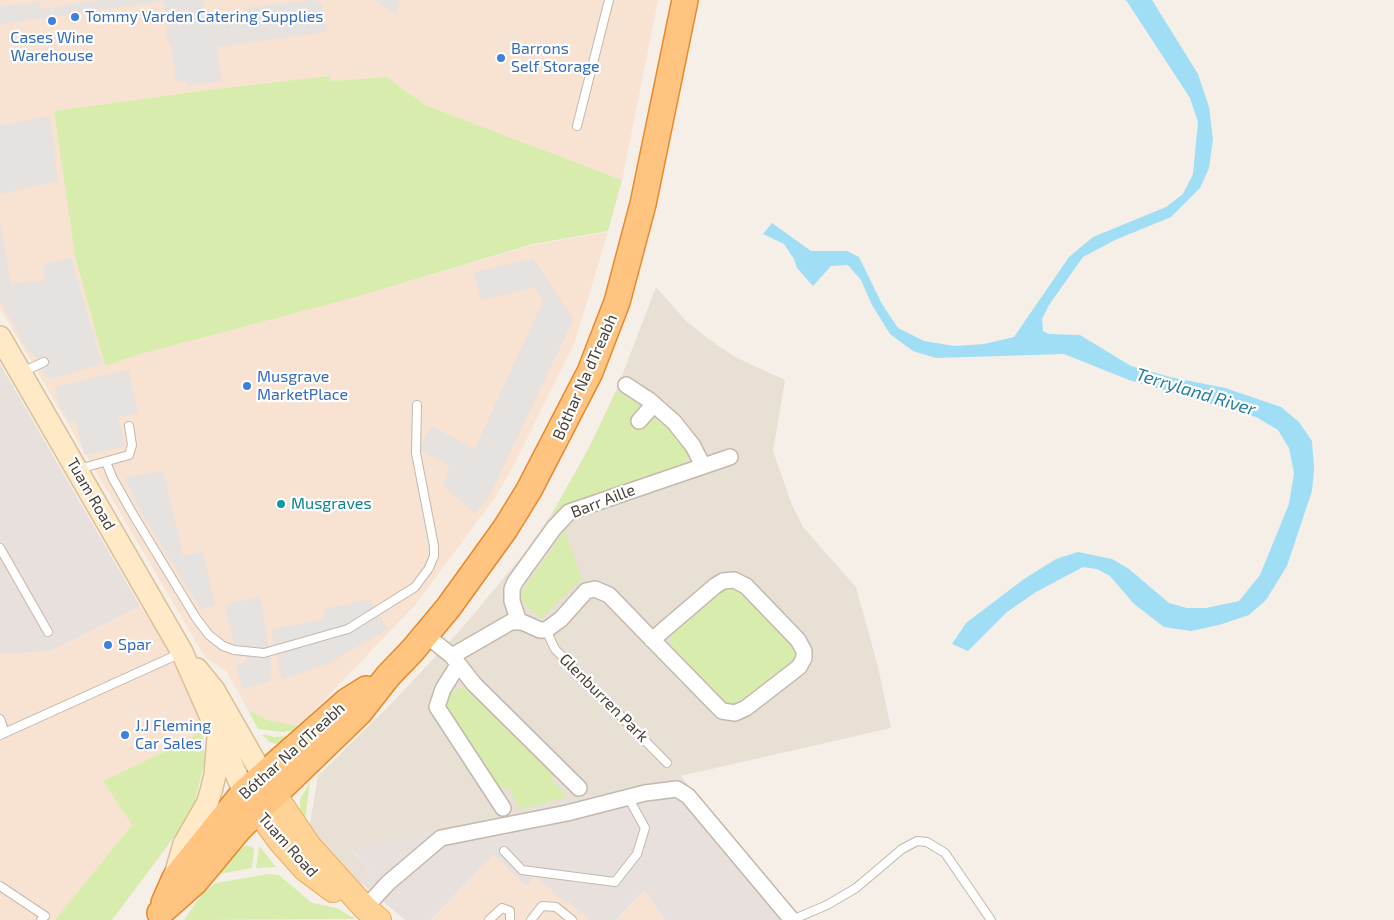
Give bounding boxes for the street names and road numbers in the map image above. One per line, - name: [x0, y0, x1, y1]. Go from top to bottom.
- street label: Bóthar Na dTreabh: [549, 311, 621, 443]
- street label: Tuam Road: [63, 454, 119, 534]
- street label: Barr Aille: [568, 480, 638, 522]
- street label: Glenburren Park: [556, 650, 652, 746]
- street label: Bóthar Na dTreabh: [235, 698, 349, 804]
- street label: Tuam Road: [254, 809, 322, 881]

